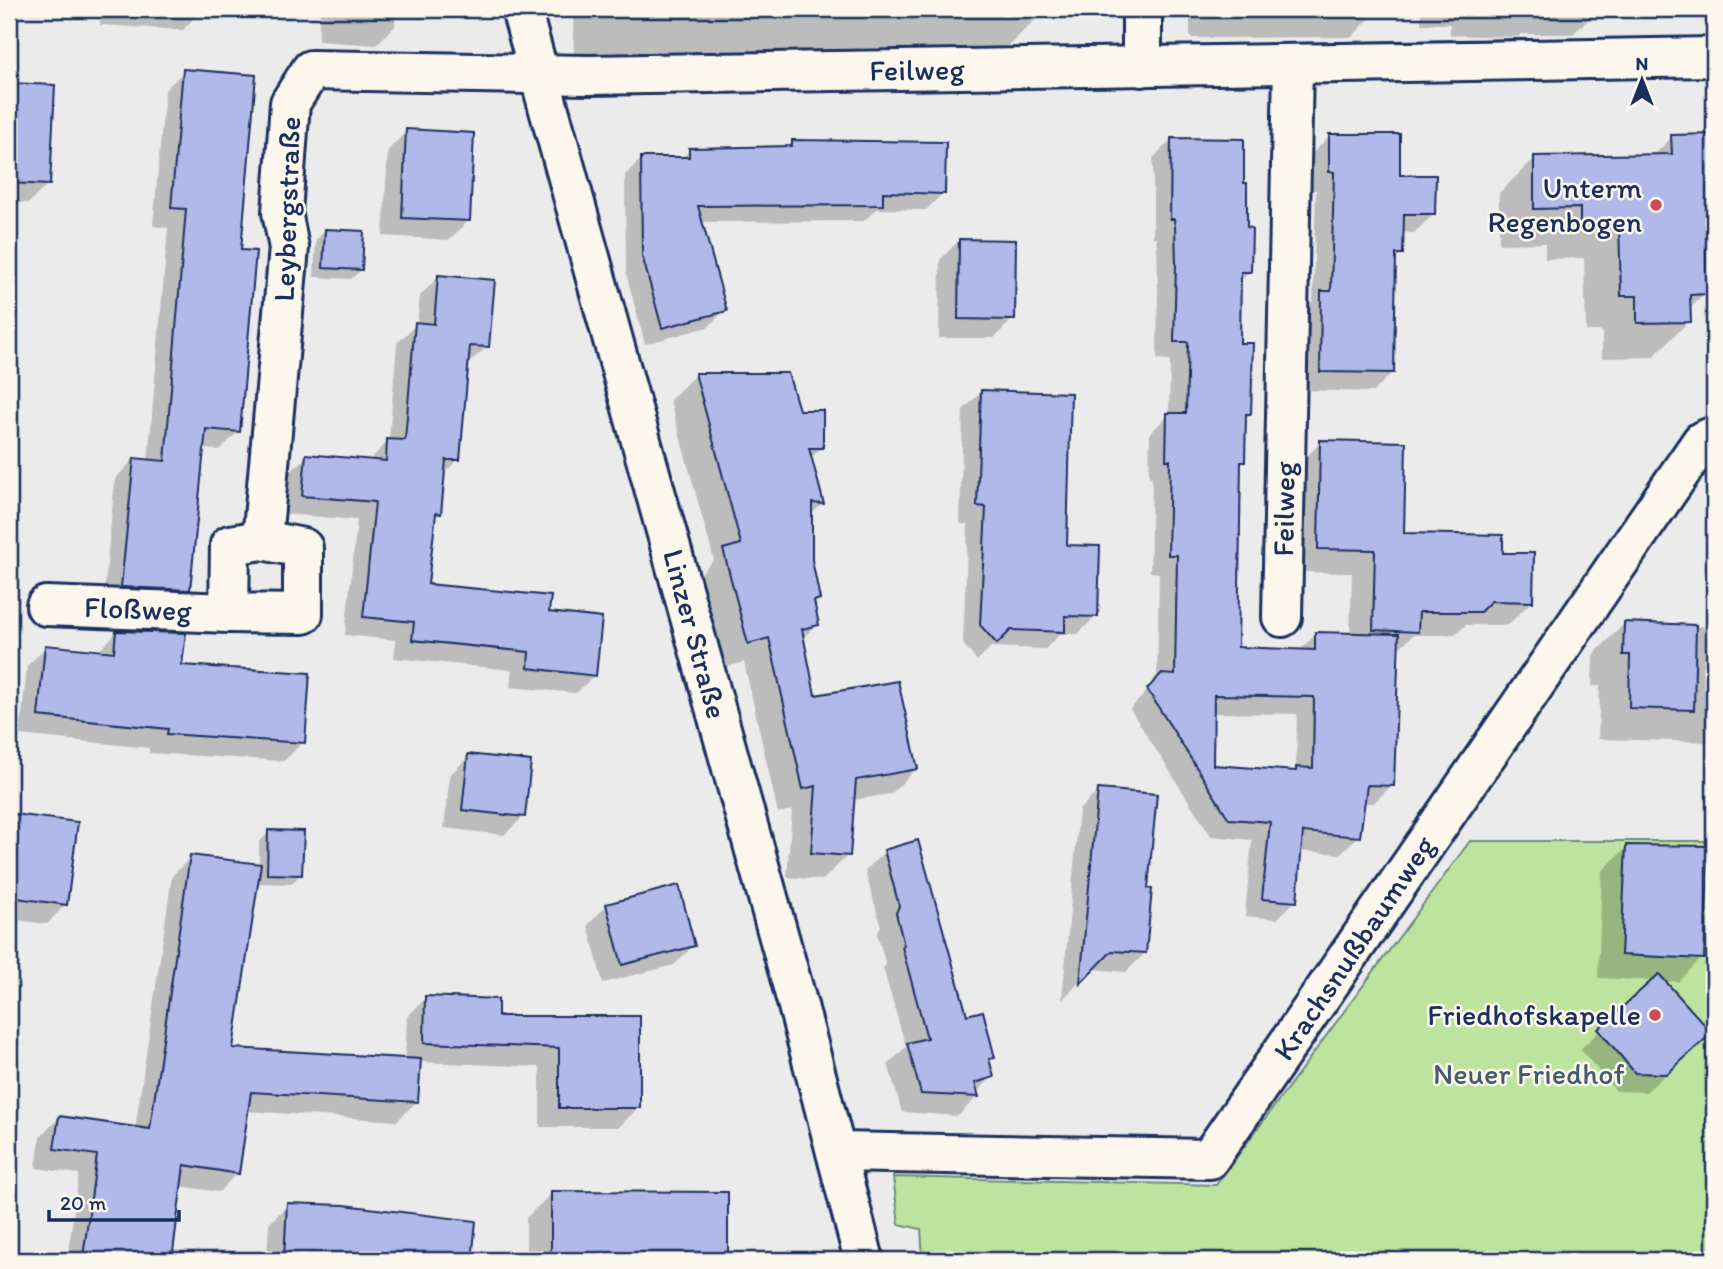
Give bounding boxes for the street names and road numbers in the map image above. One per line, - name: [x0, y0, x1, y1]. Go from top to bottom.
- street label: Feilweg: [869, 50, 966, 89]
- street label: Leybergstraße: [265, 116, 308, 302]
- street label: Feilweg: [1264, 460, 1303, 557]
- street label: Linzer Straße: [655, 545, 736, 723]
- street label: Floßweg: [84, 588, 193, 629]
- street label: Krachsnußbaumweg: [1265, 828, 1443, 1067]

